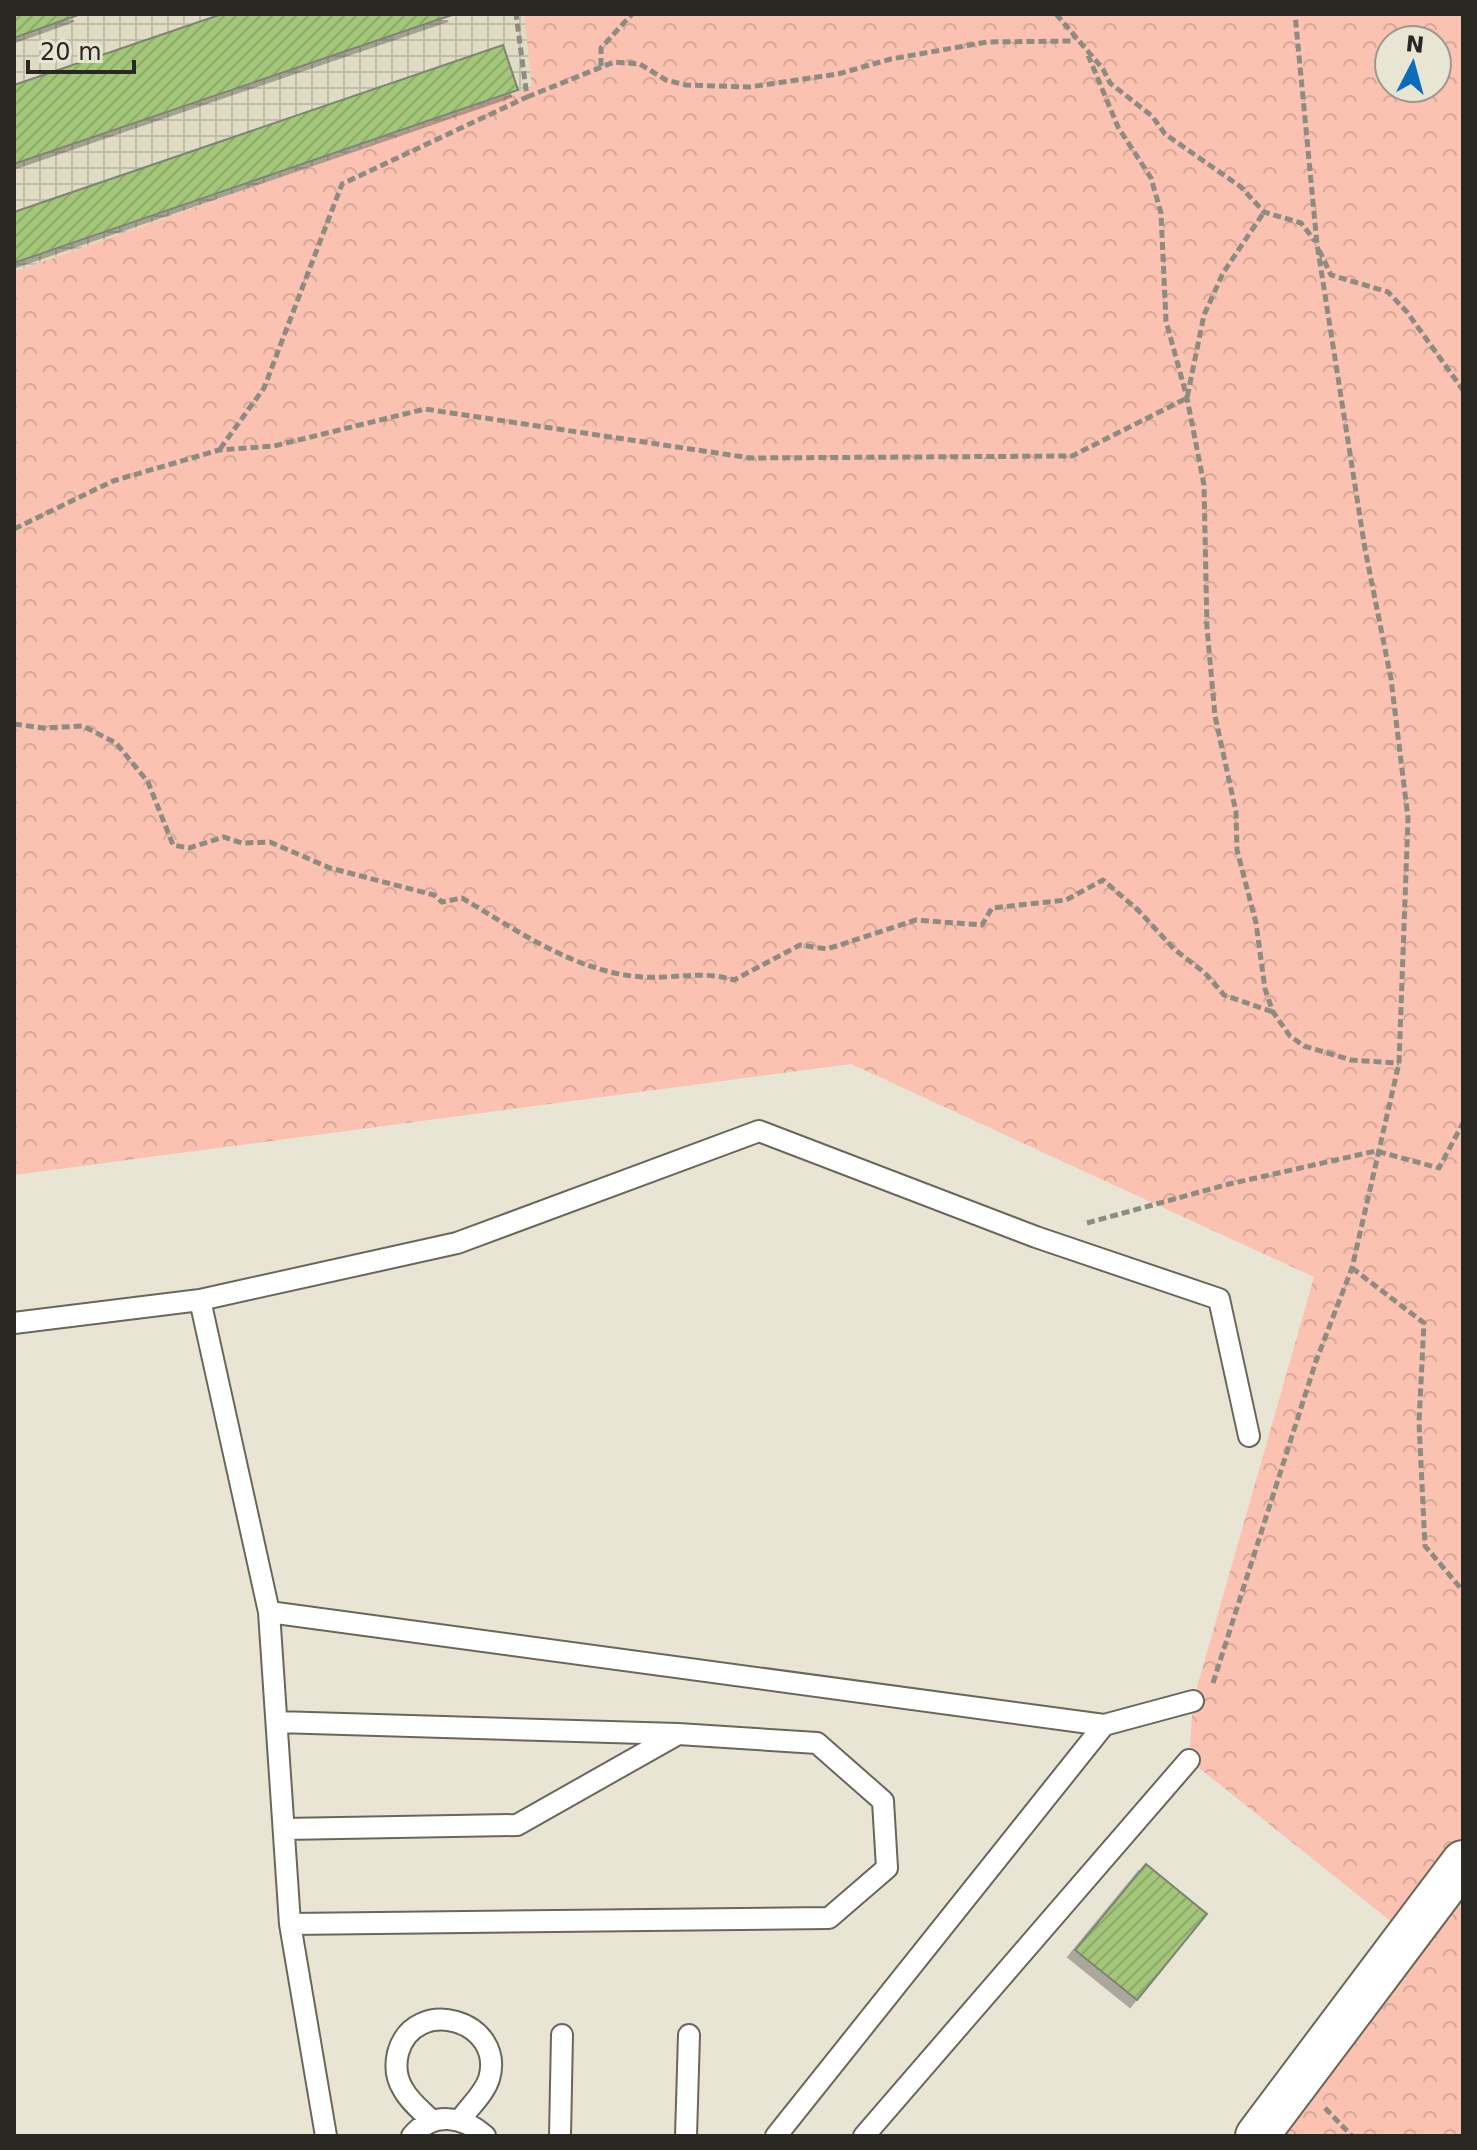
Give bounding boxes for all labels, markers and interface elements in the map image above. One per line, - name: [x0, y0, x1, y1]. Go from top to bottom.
- scale bar: [28, 24, 134, 74]
- north arrow: [1373, 24, 1453, 104]
- text: N: [1405, 31, 1426, 58]
- text: 20 m: [40, 38, 102, 66]

